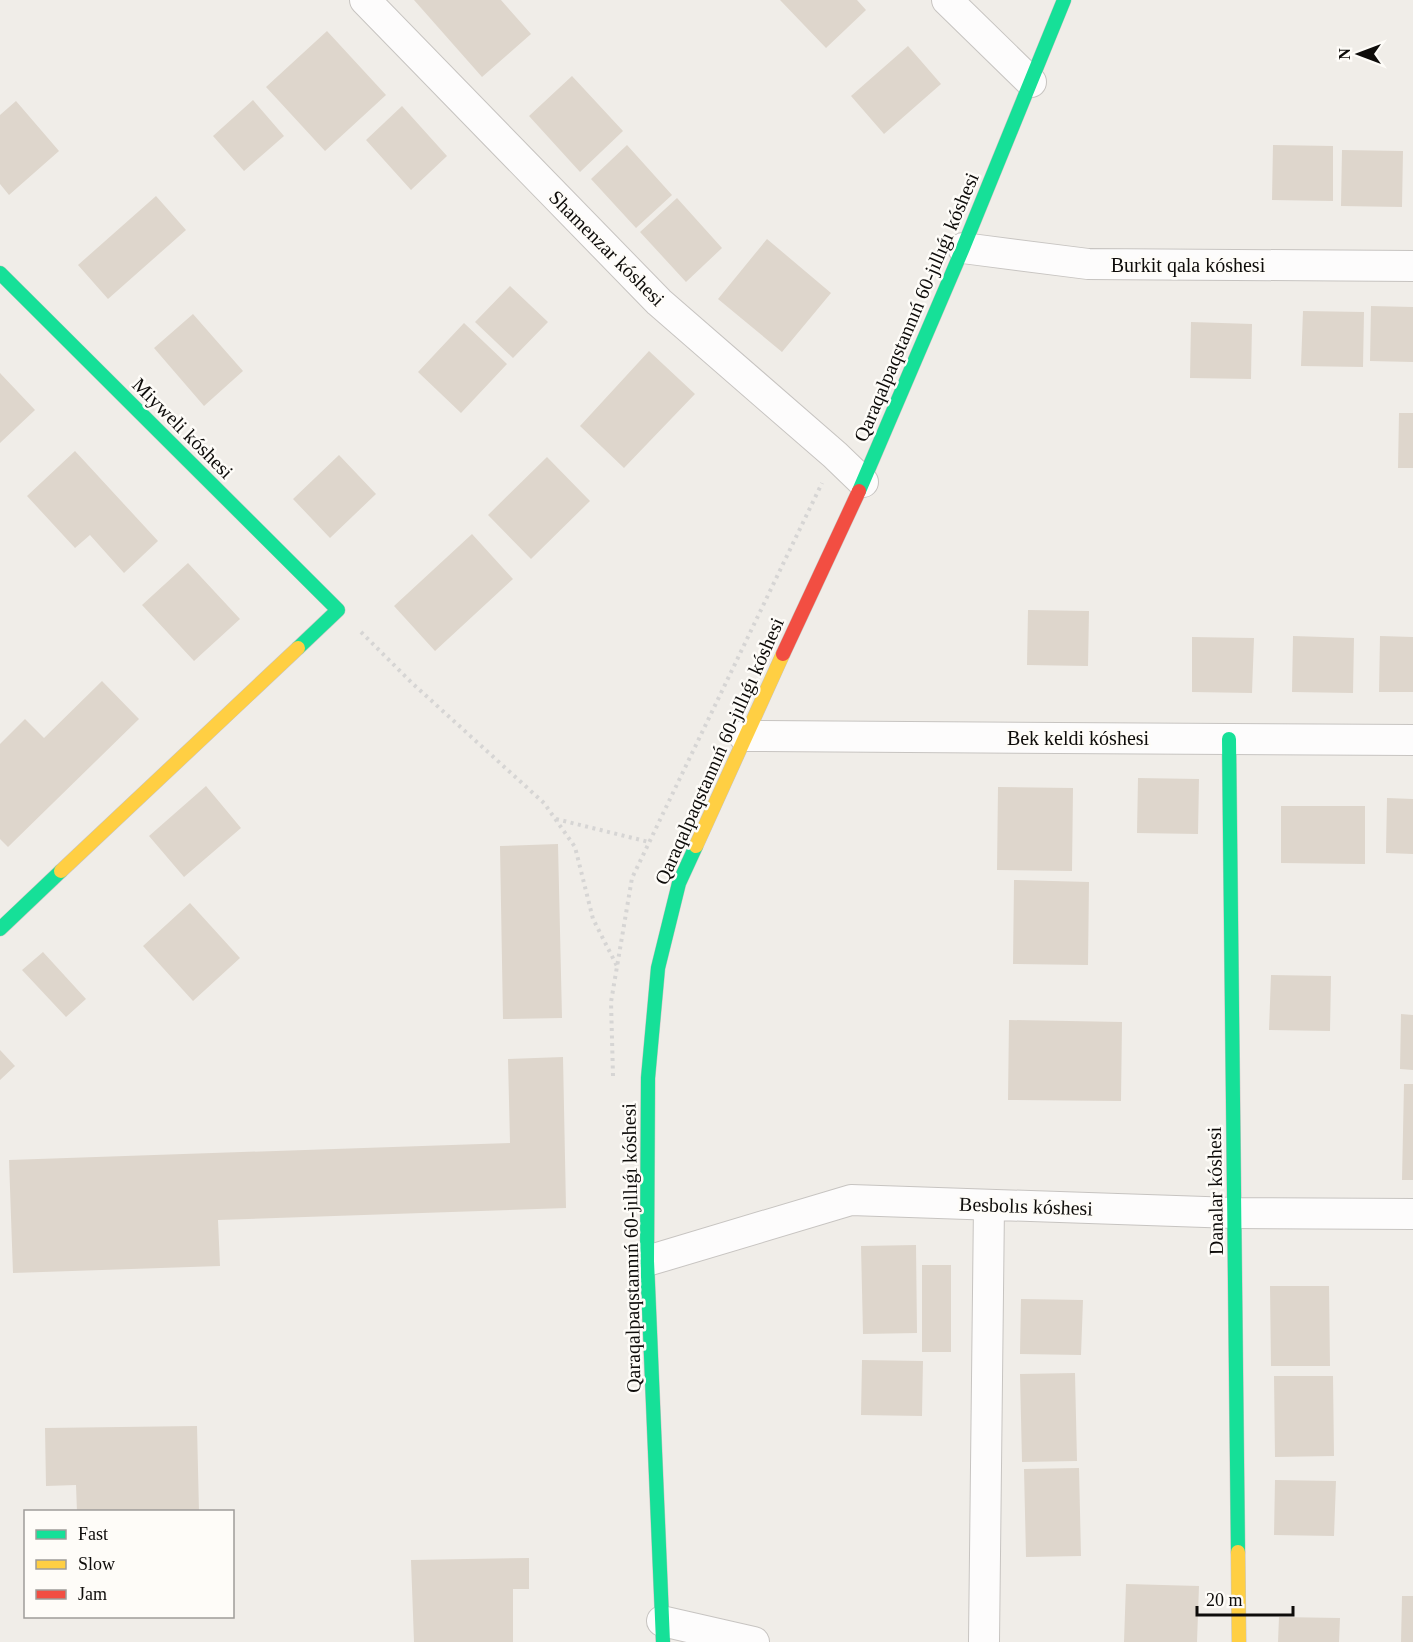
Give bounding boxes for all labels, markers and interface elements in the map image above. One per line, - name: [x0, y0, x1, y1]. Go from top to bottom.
- north arrow: [1329, 24, 1389, 84]
- text: N: [1336, 48, 1353, 60]
- street label: Qaraqalpaqstannıń 60-jıllıǵı kóshesi: [849, 169, 984, 445]
- street label: Shamenzar kóshesi: [545, 186, 669, 310]
- street label: Burkit qala kóshesi: [1111, 254, 1266, 277]
- street label: Miyweli kóshesi: [128, 373, 238, 484]
- street label: Qaraqalpaqstannıń 60-jıllıǵı kóshesi: [650, 614, 789, 888]
- street label: Bek keldi kóshesi: [1007, 727, 1150, 749]
- street label: Qaraqalpaqstannıń 60-jıllıǵı kóshesi: [617, 1102, 646, 1393]
- street label: Danalar kóshesi: [1203, 1126, 1227, 1255]
- street label: Besbolıs kóshesi: [959, 1193, 1094, 1219]
- legend: [24, 1510, 234, 1618]
- text: Fast: [78, 1524, 108, 1544]
- text: Slow: [78, 1554, 115, 1574]
- scale bar: [1197, 1579, 1293, 1617]
- text: Jam: [78, 1584, 107, 1604]
- text: 20 m: [1206, 1590, 1243, 1610]

